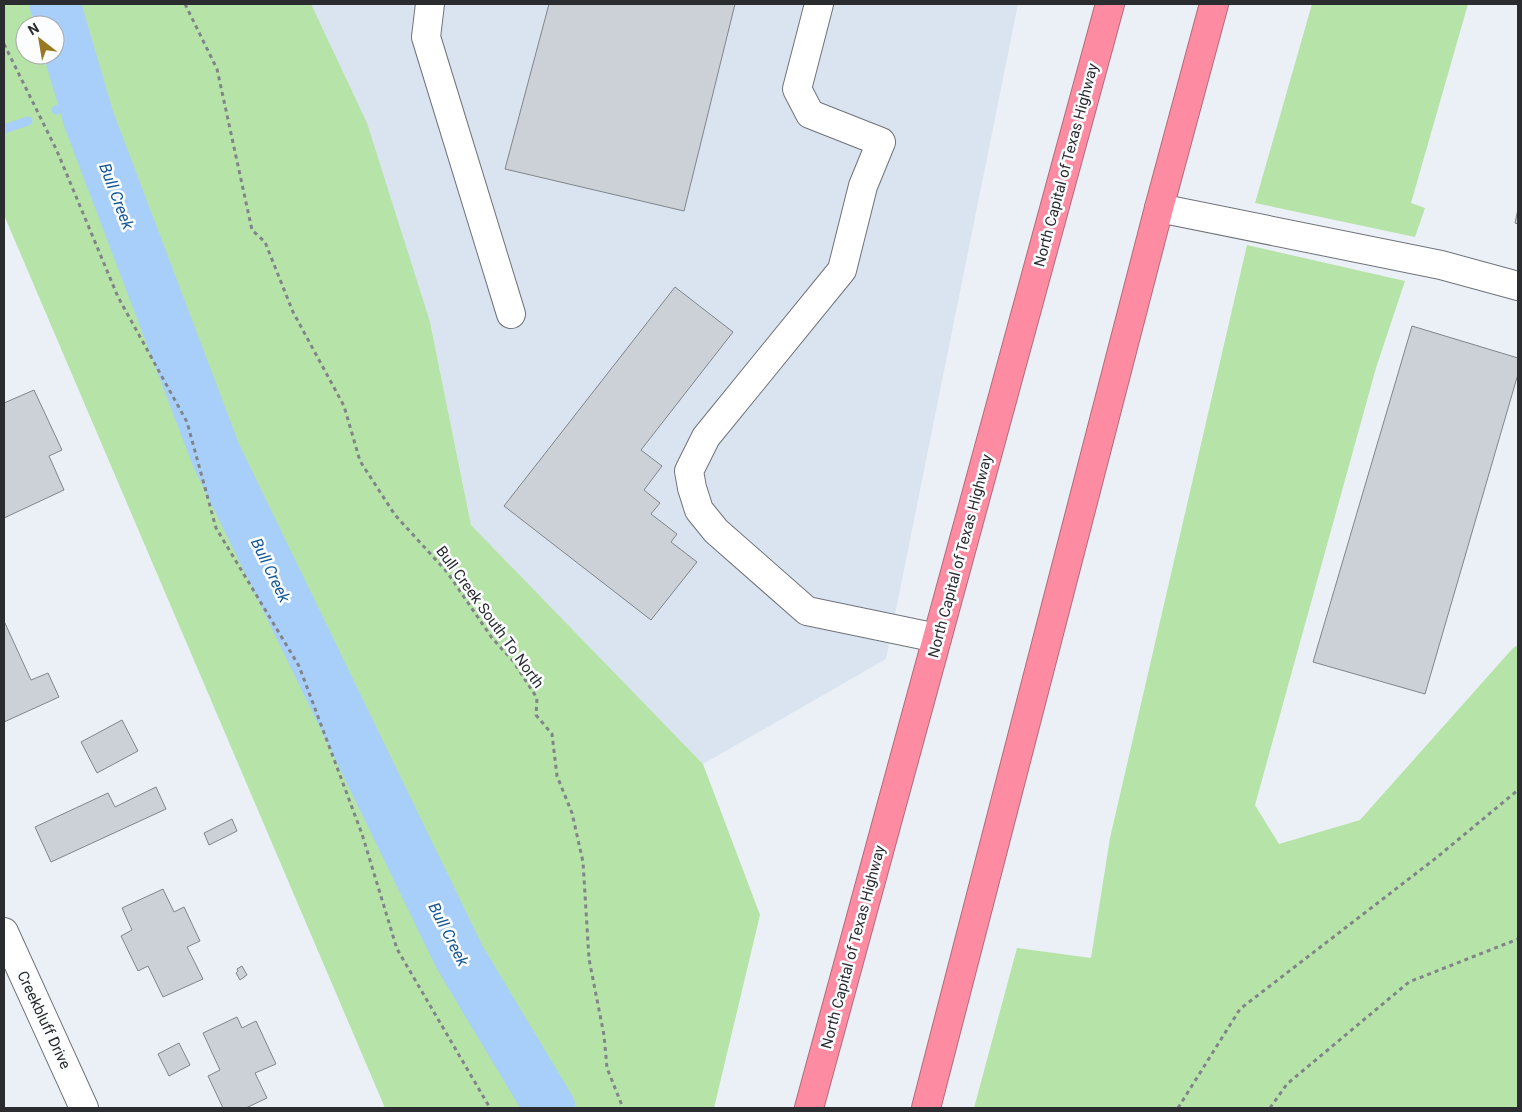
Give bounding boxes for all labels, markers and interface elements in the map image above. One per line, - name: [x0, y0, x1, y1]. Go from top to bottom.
- north arrow: [15, 15, 65, 65]
- text: N: [25, 19, 42, 38]
- street label: North Capital of Texas Highway: [1030, 61, 1102, 269]
- water label: Bull Creek: [95, 160, 138, 233]
- street label: North Capital of Texas Highway: [924, 452, 996, 660]
- water label: Bull Creek: [247, 535, 295, 607]
- street label: Bull Creek South To North: [432, 542, 548, 692]
- street label: North Capital of Texas Highway: [817, 843, 889, 1051]
- water label: Bull Creek: [424, 899, 473, 970]
- street label: Creekbluff Drive: [13, 968, 75, 1072]

